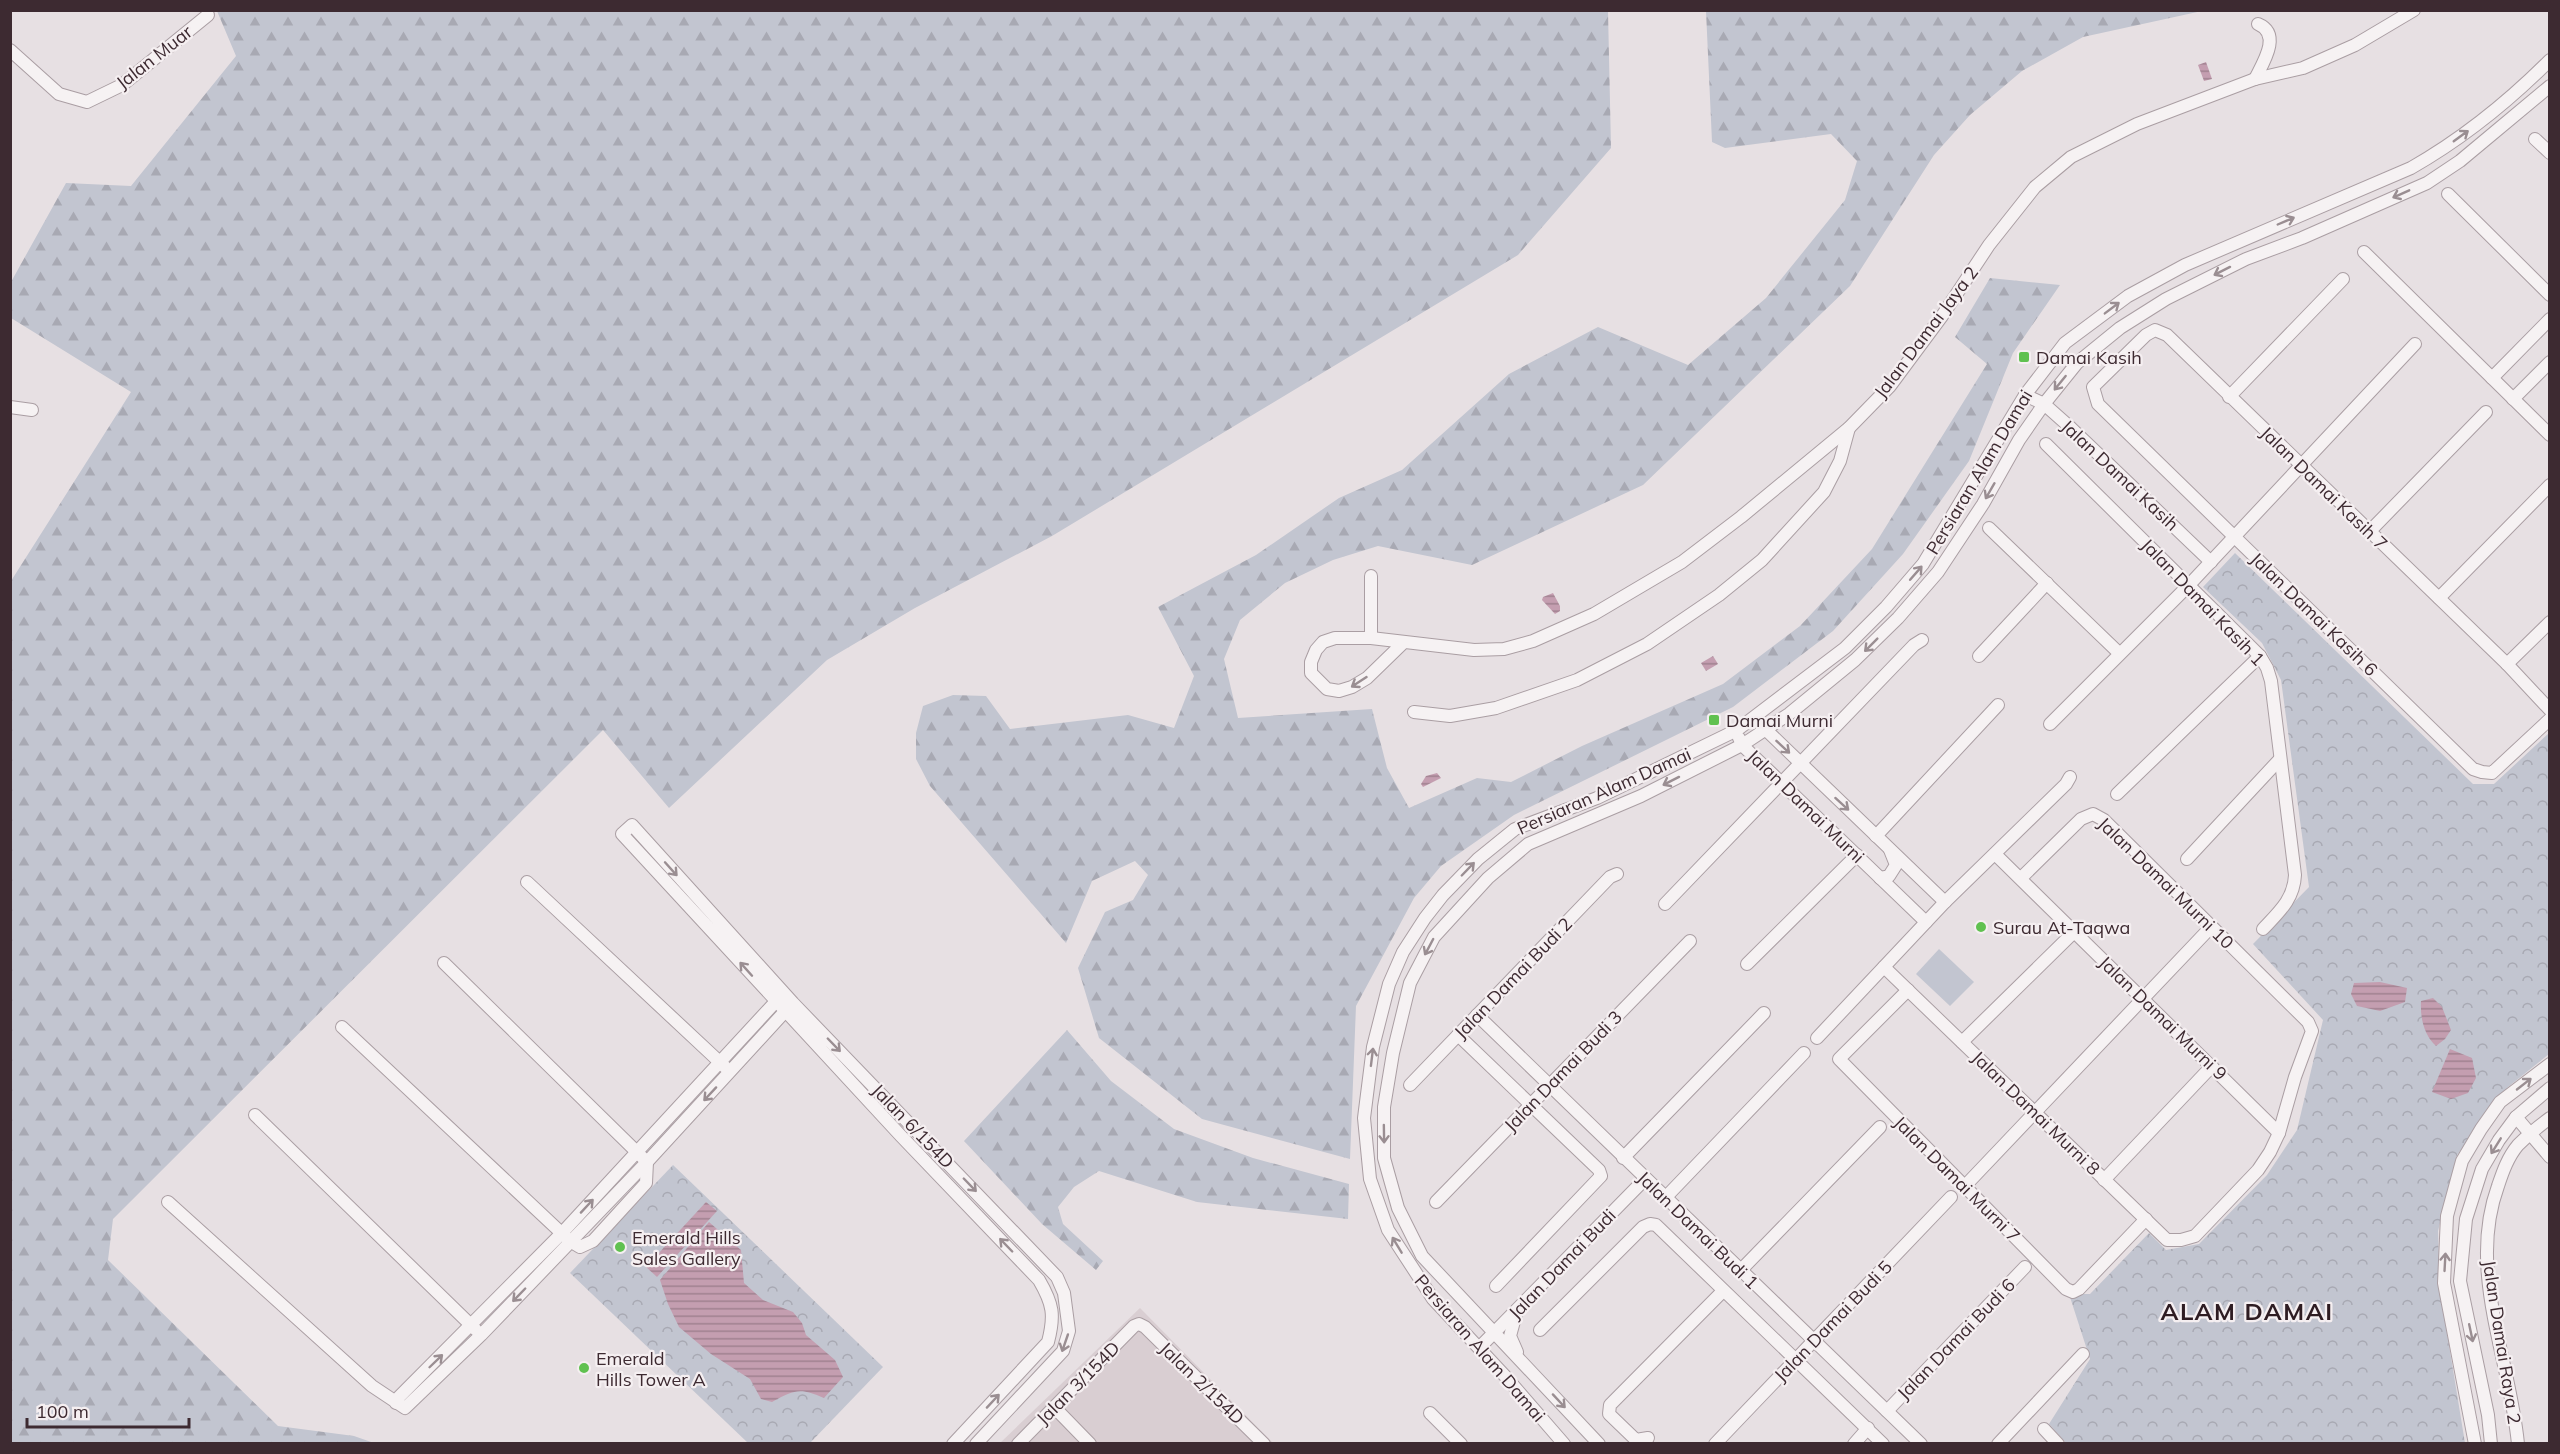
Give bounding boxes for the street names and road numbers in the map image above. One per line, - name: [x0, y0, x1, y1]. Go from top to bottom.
- street label: Jalan Muar: [111, 20, 197, 94]
- street label: Jalan Damai Jaya 2: [1869, 262, 1983, 402]
- street label: Persiaran Alam Damai: [1921, 385, 2037, 559]
- street label: Jalan Damai Kasih: [2056, 414, 2184, 536]
- street label: Jalan Damai Kasih 7: [2255, 421, 2393, 555]
- street label: Jalan Damai Kasih 1: [2136, 533, 2270, 671]
- street label: Jalan Damai Kasih 6: [2245, 547, 2383, 681]
- street label: Persiaran Alam Damai: [1513, 742, 1695, 840]
- street label: Jalan Damai Murni: [1743, 744, 1869, 868]
- street label: Jalan Damai Murni 10: [2093, 812, 2239, 954]
- street label: Jalan Damai Budi 2: [1449, 912, 1577, 1044]
- street label: Jalan Damai Murni 9: [2094, 951, 2232, 1085]
- street label: Jalan Damai Budi 3: [1499, 1005, 1627, 1137]
- street label: Jalan Damai Murni 8: [1967, 1046, 2105, 1180]
- street label: Jalan 6/154D: [867, 1079, 959, 1173]
- street label: Jalan Damai Murni 7: [1889, 1111, 2025, 1247]
- street label: Jalan Damai Budi 1: [1632, 1166, 1764, 1294]
- street label: Jalan Damai Budi: [1504, 1204, 1620, 1324]
- street label: Jalan Damai Budi 5: [1769, 1255, 1897, 1387]
- street label: Jalan Damai Raya 2: [2478, 1258, 2526, 1426]
- street label: Persiaran Alam Damai: [1410, 1270, 1550, 1426]
- street label: Jalan Damai Budi 6: [1892, 1273, 2020, 1405]
- street label: Jalan 3/154D: [1031, 1336, 1125, 1430]
- street label: Jalan 2/154D: [1155, 1337, 1249, 1429]

